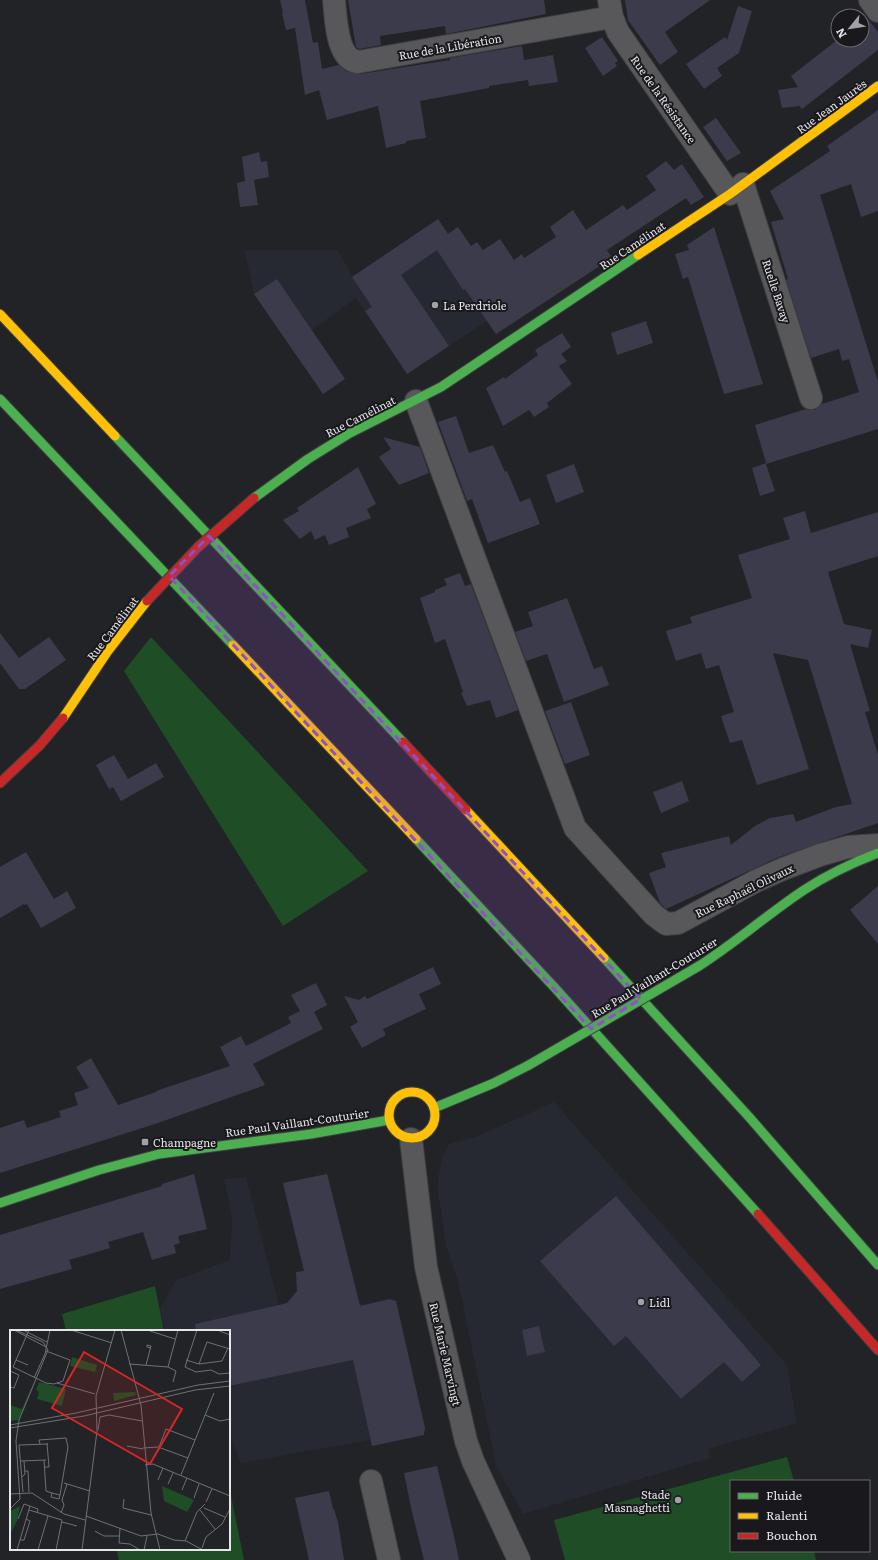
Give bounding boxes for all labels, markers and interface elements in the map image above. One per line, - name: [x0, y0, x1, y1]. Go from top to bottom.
- north arrow: [830, 8, 870, 48]
- text: N: [831, 26, 850, 41]
- street label: Rue de la Libération: [397, 29, 503, 63]
- street label: Rue de la Résistance: [628, 52, 701, 146]
- street label: Rue Jean Jaurès: [793, 75, 869, 137]
- street label: Rue Camélinat: [596, 217, 669, 273]
- street label: Ruelle Bavay: [759, 257, 795, 325]
- place label: La Perdriole: [443, 297, 507, 313]
- marker: La Perdriole: [430, 300, 440, 310]
- street label: Rue Camélinat: [322, 391, 398, 441]
- street label: Rue Camélinat: [83, 592, 142, 663]
- street label: Rue Raphaël Olivaux: [692, 859, 797, 921]
- street label: Rue Paul Vaillant-Couturier: [588, 932, 721, 1021]
- street label: Rue Paul Vaillant-Couturier: [224, 1104, 371, 1140]
- place label: Champagne: [153, 1134, 216, 1150]
- marker: Champagne: [140, 1137, 150, 1147]
- place label: Lidl: [649, 1294, 670, 1310]
- marker: Lidl: [636, 1297, 646, 1307]
- street label: Rue Marie Marvingt: [426, 1301, 466, 1408]
- inset map: [10, 1330, 230, 1550]
- legend: [730, 1480, 870, 1552]
- place label: Stade Masnaghetti: [604, 1486, 670, 1515]
- text: Fluide: [766, 1486, 802, 1504]
- marker: Stade Masnaghetti: [673, 1495, 683, 1505]
- text: Ralenti: [766, 1506, 807, 1524]
- text: Bouchon: [766, 1526, 817, 1544]

